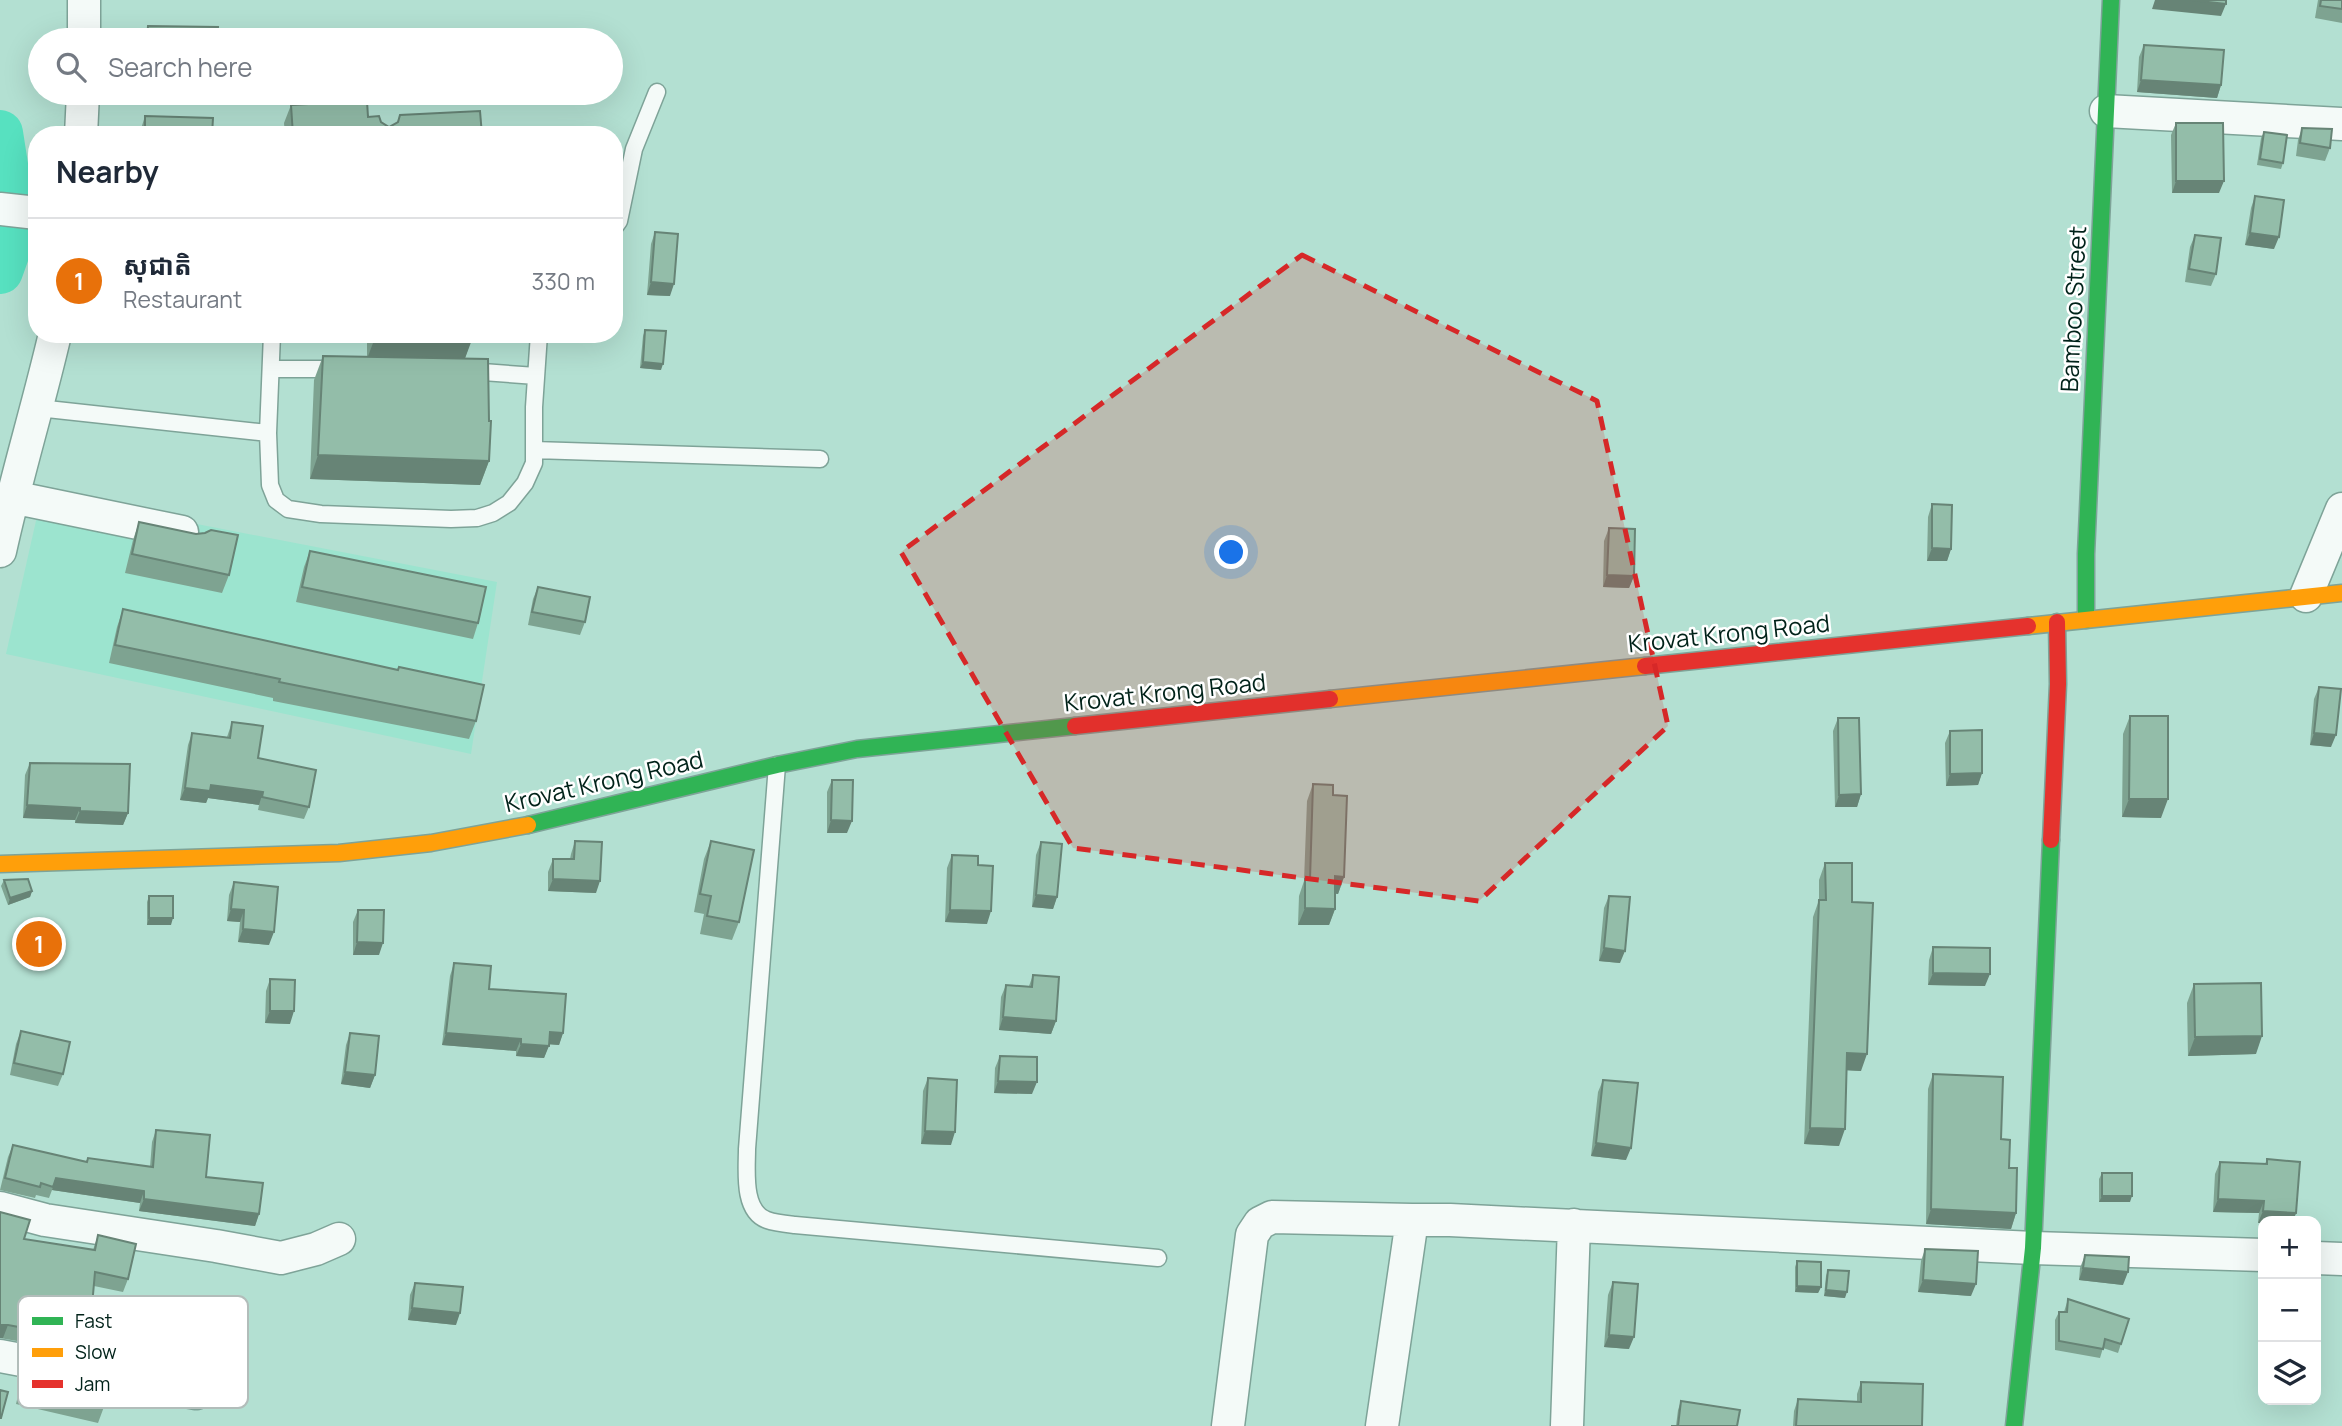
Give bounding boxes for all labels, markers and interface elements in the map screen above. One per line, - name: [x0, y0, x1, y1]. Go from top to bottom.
- search box: [28, 28, 623, 105]
- icon: search: [52, 48, 90, 86]
- text: Search here: [108, 49, 253, 85]
- text: Nearby: [56, 151, 159, 192]
- street label: Bamboo Street: [2052, 225, 2093, 393]
- text: សុជាតិ: [123, 247, 192, 283]
- text: 1: [74, 265, 84, 297]
- text: 330 m: [531, 265, 595, 297]
- text: Restaurant: [123, 283, 242, 315]
- your location: [1214, 535, 1248, 569]
- street label: Krovat Krong Road: [1626, 606, 1831, 660]
- street label: Krovat Krong Road: [1062, 665, 1267, 719]
- street label: Krovat Krong Road: [501, 742, 706, 819]
- pin: 1: [16, 918, 62, 970]
- map controls: [2258, 1216, 2321, 1405]
- button: +: [2258, 1216, 2321, 1279]
- button: −: [2258, 1279, 2321, 1342]
- legend: [18, 1296, 248, 1408]
- text: Fast: [75, 1308, 112, 1334]
- text: Slow: [75, 1339, 117, 1365]
- button: layers: [2258, 1342, 2321, 1405]
- text: Jam: [75, 1371, 110, 1397]

